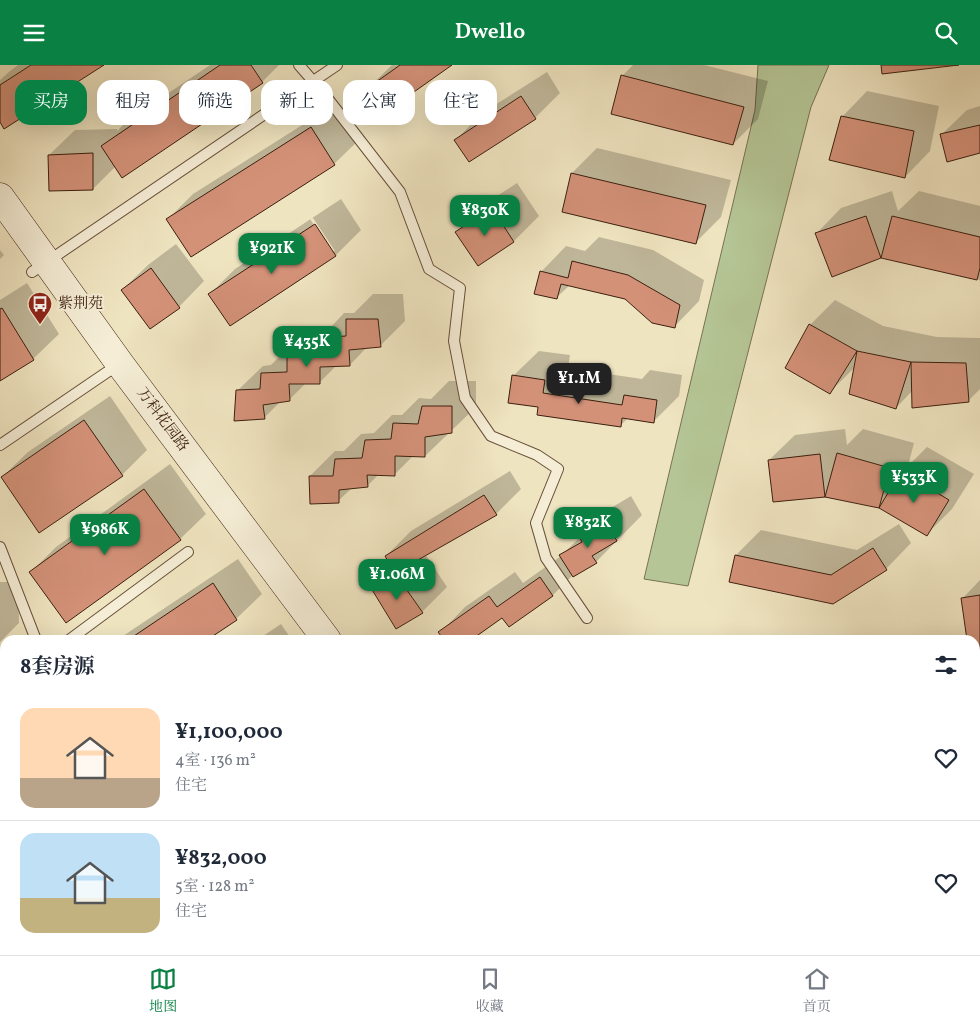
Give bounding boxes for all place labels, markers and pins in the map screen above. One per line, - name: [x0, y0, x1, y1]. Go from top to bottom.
- pin: ¥830K: [450, 195, 520, 237]
- pin: ¥921K: [237, 233, 307, 275]
- bus stop icon: 紫荆苑: [27, 291, 53, 325]
- place label: 紫荆苑: [58, 294, 103, 315]
- pin: ¥435K: [272, 325, 342, 368]
- pin: ¥1.1M: [544, 363, 614, 405]
- pin: ¥533K: [879, 461, 949, 504]
- pin: ¥832K: [553, 507, 623, 549]
- pin: ¥986K: [70, 513, 140, 556]
- pin: ¥1.06M: [356, 559, 438, 601]

